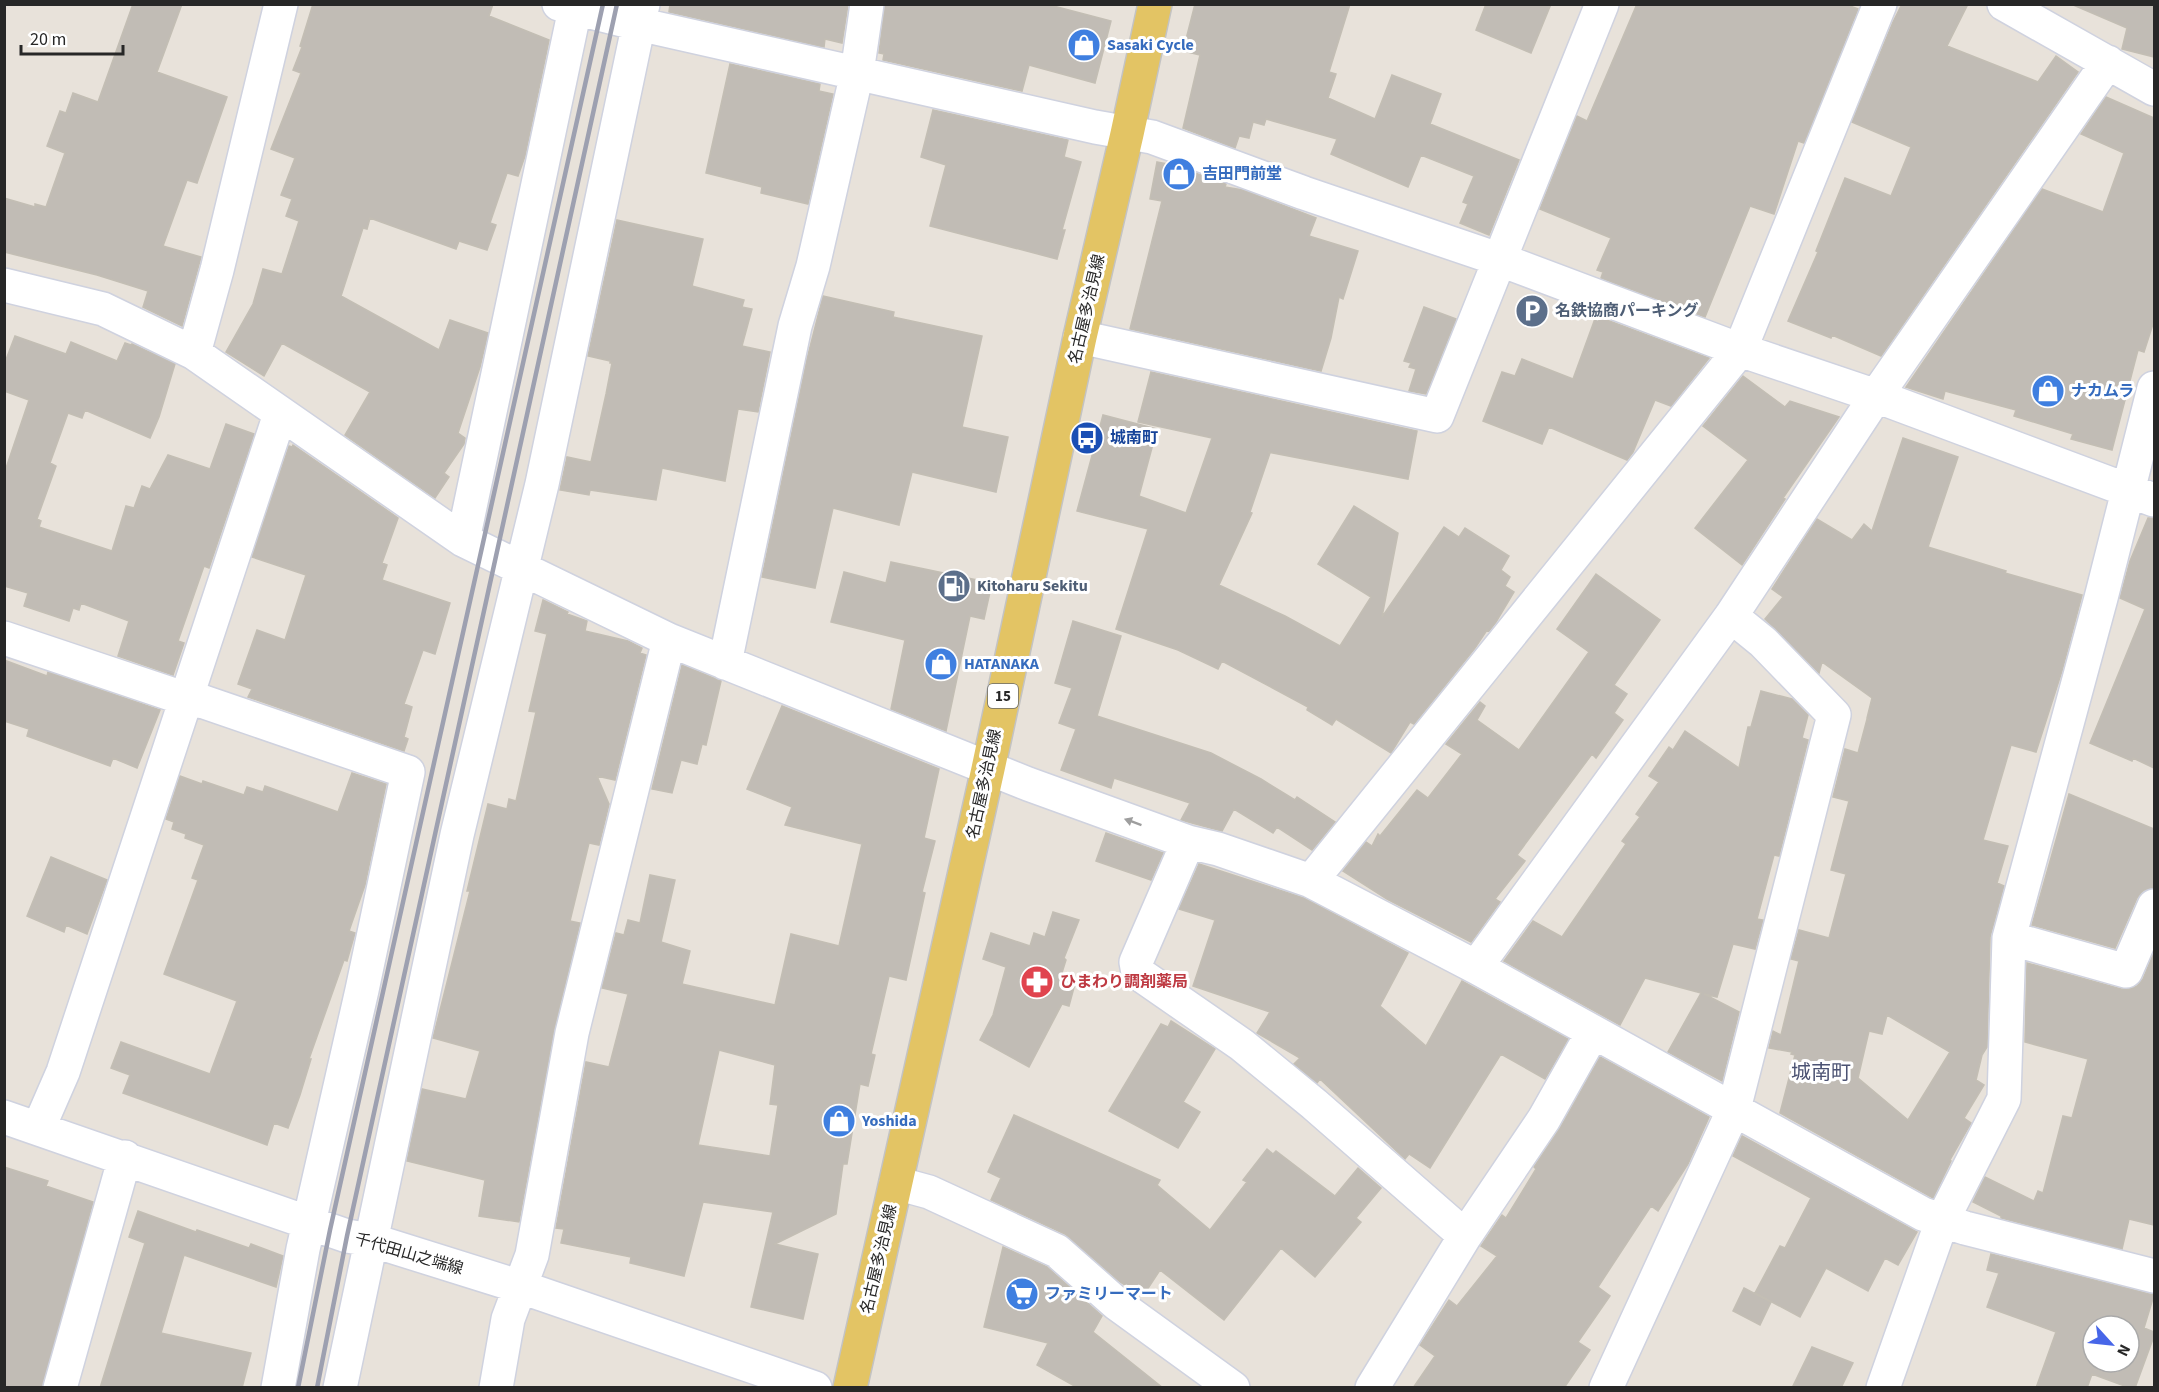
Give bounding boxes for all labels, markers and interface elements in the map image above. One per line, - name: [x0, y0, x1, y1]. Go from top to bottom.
- scale bar: [21, 18, 123, 56]
- text: 20 m: [30, 27, 66, 52]
- shop icon: Sasaki Cycle: [1066, 27, 1102, 63]
- place label: Sasaki Cycle: [1107, 34, 1194, 56]
- shop icon: 吉田門前堂: [1161, 156, 1197, 192]
- place label: 吉田門前堂: [1202, 163, 1282, 185]
- street label: 名古屋多治見線: [1064, 252, 1110, 366]
- parking icon: 名鉄協商パーキング: [1514, 293, 1550, 329]
- place label: 名鉄協商パーキング: [1555, 300, 1699, 322]
- shop icon: ナカムラ: [2030, 373, 2066, 409]
- place label: ナカムラ: [2071, 380, 2134, 402]
- bus stop icon: 城南町: [1069, 420, 1105, 456]
- place label: 城南町: [1110, 427, 1158, 449]
- fuel station icon: Kitoharu Sekitu: [936, 568, 972, 604]
- place label: Kitoharu Sekitu: [977, 575, 1088, 597]
- shop icon: HATANAKA: [923, 646, 959, 682]
- place label: HATANAKA: [964, 653, 1040, 675]
- road number: 15: [988, 684, 1018, 708]
- street label: 名古屋多治見線: [962, 727, 1006, 841]
- one-way arrow: [1124, 817, 1142, 826]
- pharmacy icon: ひまわり調剤薬局: [1019, 964, 1055, 1000]
- place label: ひまわり調剤薬局: [1060, 971, 1188, 993]
- district label: 城南町: [1791, 1059, 1851, 1087]
- shop icon: Yoshida: [821, 1103, 857, 1139]
- place label: Yoshida: [861, 1110, 917, 1132]
- street label: 名古屋多治見線: [856, 1202, 902, 1316]
- street label: 千代田山之端線: [352, 1228, 466, 1280]
- supermarket icon: ファミリーマート: [1004, 1276, 1040, 1312]
- place label: ファミリーマート: [1045, 1283, 1173, 1305]
- north arrow: [2081, 1314, 2141, 1374]
- text: N: [2111, 1341, 2136, 1360]

